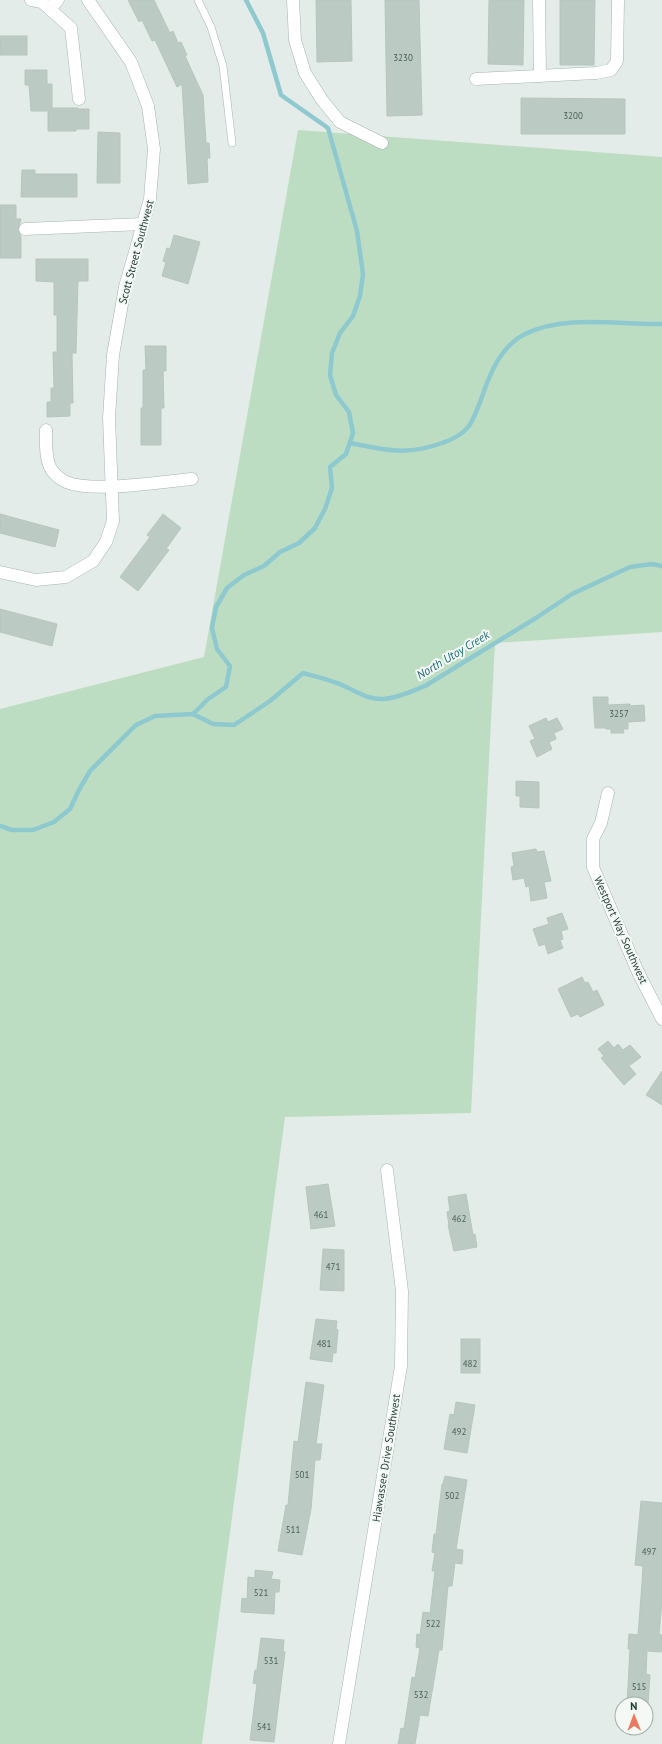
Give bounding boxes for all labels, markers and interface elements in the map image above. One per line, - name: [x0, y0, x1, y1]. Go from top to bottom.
- house number: 3230: [393, 52, 413, 63]
- house number: 3200: [563, 110, 583, 121]
- street label: Scott Street Southwest: [115, 198, 157, 306]
- water label: North Utoy Creek: [413, 627, 493, 682]
- house number: 3257: [609, 708, 629, 719]
- street label: Westport Way Southwest: [591, 874, 651, 986]
- house number: 461: [314, 1209, 328, 1220]
- house number: 462: [452, 1213, 466, 1224]
- house number: 471: [326, 1261, 340, 1272]
- house number: 481: [317, 1338, 331, 1349]
- house number: 482: [463, 1358, 477, 1369]
- street label: Hiawassee Drive Southwest: [369, 1393, 403, 1523]
- house number: 492: [452, 1426, 466, 1437]
- house number: 501: [295, 1469, 309, 1480]
- house number: 502: [445, 1490, 459, 1501]
- house number: 511: [286, 1524, 300, 1535]
- house number: 497: [642, 1546, 656, 1557]
- house number: 521: [254, 1587, 268, 1598]
- house number: 522: [426, 1618, 440, 1629]
- house number: 531: [264, 1655, 278, 1666]
- house number: 515: [632, 1681, 646, 1692]
- house number: 532: [414, 1689, 428, 1700]
- north arrow: [614, 1696, 654, 1736]
- text: N: [630, 1699, 638, 1713]
- house number: 541: [257, 1721, 271, 1732]

